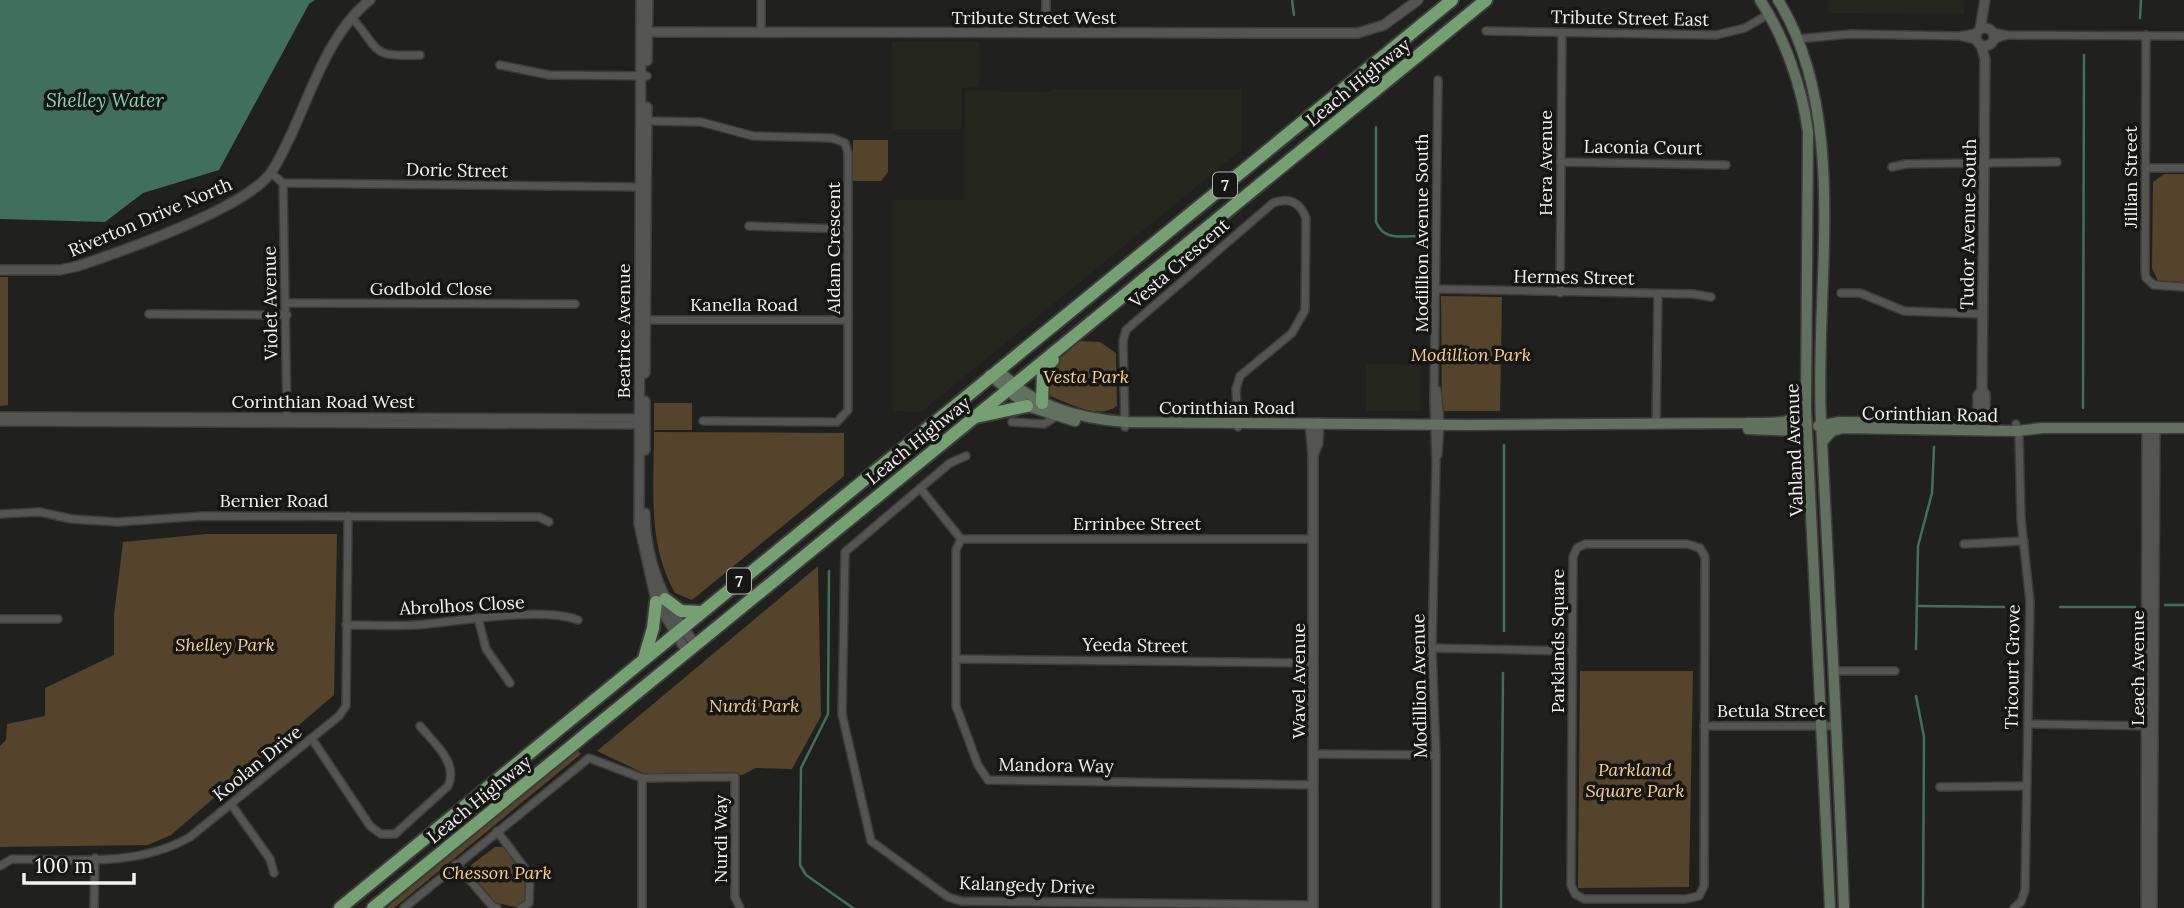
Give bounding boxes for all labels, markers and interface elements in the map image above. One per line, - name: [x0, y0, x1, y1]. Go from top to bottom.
- street label: Tribute Street East: [1551, 5, 1709, 31]
- street label: Tribute Street West: [952, 6, 1116, 29]
- street label: Leach Highway: [1301, 33, 1415, 131]
- water label: Shelley Water: [46, 88, 164, 112]
- street label: Hera Avenue: [1534, 110, 1557, 216]
- street label: Jillian Street: [2119, 126, 2142, 229]
- street label: Modillion Avenue South: [1410, 133, 1433, 332]
- street label: Laconia Court: [1583, 134, 1703, 160]
- street label: Tudor Avenue South: [1955, 138, 1981, 310]
- street label: Doric Street: [406, 158, 508, 182]
- street label: Riverton Drive North: [65, 172, 236, 262]
- road number: 7: [1213, 172, 1237, 197]
- street label: Aldam Crescent: [822, 182, 845, 315]
- street label: Vesta Crescent: [1123, 213, 1234, 313]
- street label: Violet Avenue: [257, 245, 283, 361]
- street label: Beatrice Avenue: [612, 263, 635, 398]
- street label: Hermes Street: [1513, 264, 1635, 290]
- street label: Godbold Close: [370, 277, 492, 300]
- street label: Kanella Road: [690, 293, 798, 316]
- park label: Modillion Park: [1411, 343, 1531, 366]
- park label: Vesta Park: [1043, 365, 1129, 388]
- street label: Vahland Avenue: [1780, 383, 1808, 518]
- street label: Corinthian Road West: [231, 390, 415, 413]
- street label: Leach Highway: [861, 391, 975, 489]
- street label: Corinthian Road: [1159, 396, 1295, 419]
- street label: Corinthian Road: [1862, 401, 1999, 427]
- street label: Bernier Road: [220, 489, 329, 512]
- street label: Errinbee Street: [1073, 512, 1201, 535]
- road number: 7: [727, 568, 751, 594]
- street label: Parklands Square: [1546, 569, 1569, 713]
- street label: Abrolhos Close: [398, 590, 525, 620]
- street label: Tricourt Grove: [1999, 604, 2025, 730]
- street label: Leach Avenue: [2126, 610, 2149, 726]
- street label: Modillion Avenue: [1406, 613, 1432, 759]
- street label: Wavel Avenue: [1287, 623, 1310, 739]
- park label: Shelley Park: [175, 633, 275, 656]
- street label: Yeeda Street: [1081, 633, 1188, 657]
- park label: Nurdi Park: [709, 694, 799, 717]
- street label: Betula Street: [1717, 699, 1825, 722]
- street label: Koolan Drive: [208, 720, 306, 806]
- street label: Leach Highway: [422, 750, 536, 848]
- street label: Mandora Way: [998, 752, 1114, 778]
- park label: Parkland Square Park: [1585, 758, 1685, 802]
- street label: Nurdi Way: [709, 794, 732, 883]
- scale bar: [24, 842, 135, 886]
- text: 100 m: [35, 852, 93, 879]
- park label: Chesson Park: [442, 861, 552, 884]
- street label: Kalangedy Drive: [959, 871, 1096, 899]

